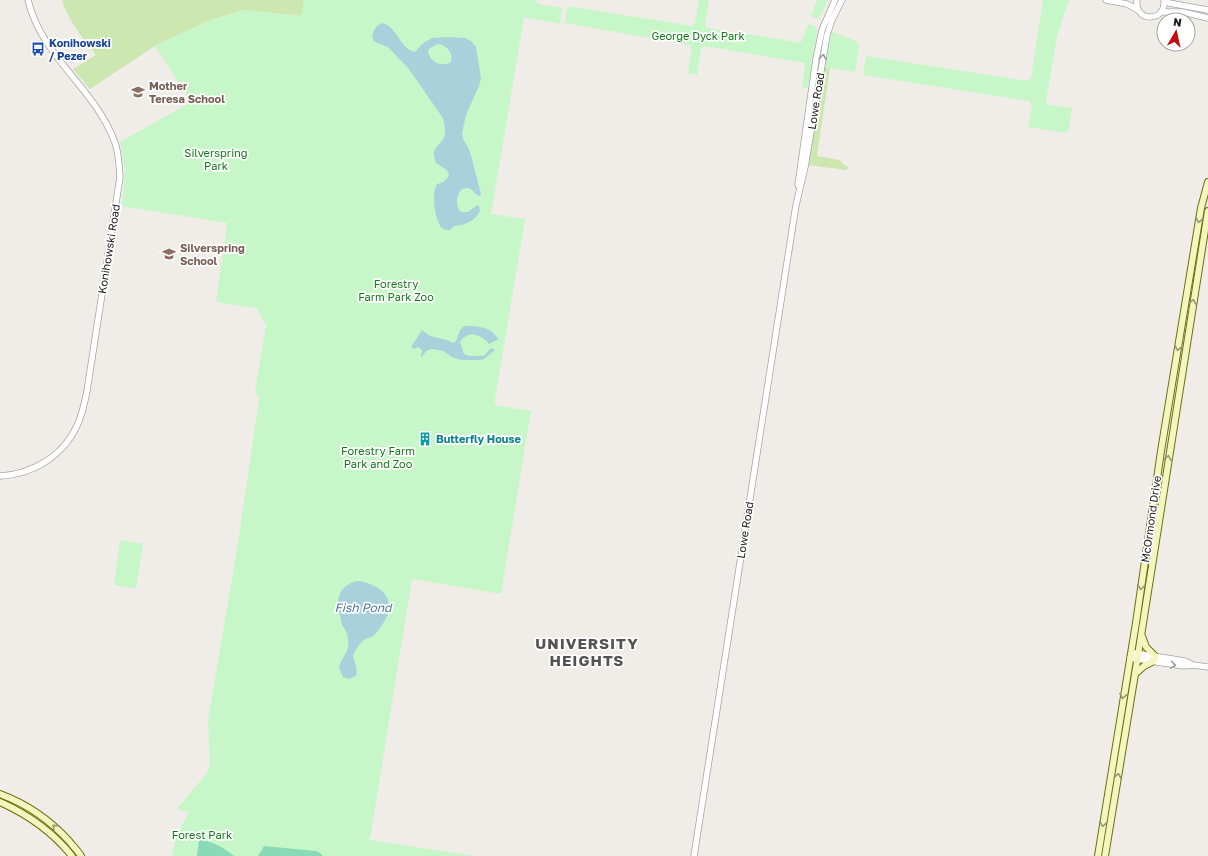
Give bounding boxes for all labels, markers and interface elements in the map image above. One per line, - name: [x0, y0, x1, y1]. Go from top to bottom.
- north arrow: [1156, 12, 1196, 52]
- text: N: [1172, 15, 1183, 29]
- park label: George Dyck Park: [651, 29, 745, 42]
- place label: Konihowski / Pezer: [49, 36, 111, 62]
- bus stop icon: Konihowski / Pezer: [30, 41, 46, 57]
- one-way arrow: [818, 54, 827, 60]
- street label: Lowe Road: [805, 71, 826, 130]
- place label: Mother Teresa School: [149, 79, 225, 105]
- school or university icon: Mother Teresa School: [130, 84, 146, 100]
- park label: Silverspring Park: [184, 146, 248, 172]
- street label: Konihowski Road: [95, 203, 122, 295]
- one-way arrow: [1195, 217, 1204, 223]
- place label: Silverspring School: [180, 241, 245, 267]
- school or university icon: Silverspring School: [161, 246, 177, 262]
- park label: Forestry Farm Park Zoo: [358, 277, 434, 303]
- one-way arrow: [1189, 299, 1197, 305]
- one-way arrow: [1174, 345, 1183, 351]
- building icon: Butterfly House: [417, 431, 433, 447]
- place label: Butterfly House: [436, 432, 521, 445]
- park label: Forestry Farm Park and Zoo: [341, 444, 415, 470]
- one-way arrow: [1163, 455, 1172, 461]
- street label: McOrmond Drive: [1138, 475, 1163, 563]
- street label: Lowe Road: [734, 500, 755, 559]
- one-way arrow: [1137, 584, 1146, 590]
- water label: Fish Pond: [335, 600, 393, 615]
- district label: UNIVERSITY HEIGHTS: [535, 634, 639, 669]
- one-way arrow: [1170, 660, 1177, 668]
- one-way arrow: [1120, 693, 1128, 699]
- one-way arrow: [1113, 773, 1122, 779]
- one-way arrow: [1099, 821, 1107, 827]
- one-way arrow: [52, 824, 60, 832]
- park label: Forest Park: [172, 828, 232, 841]

